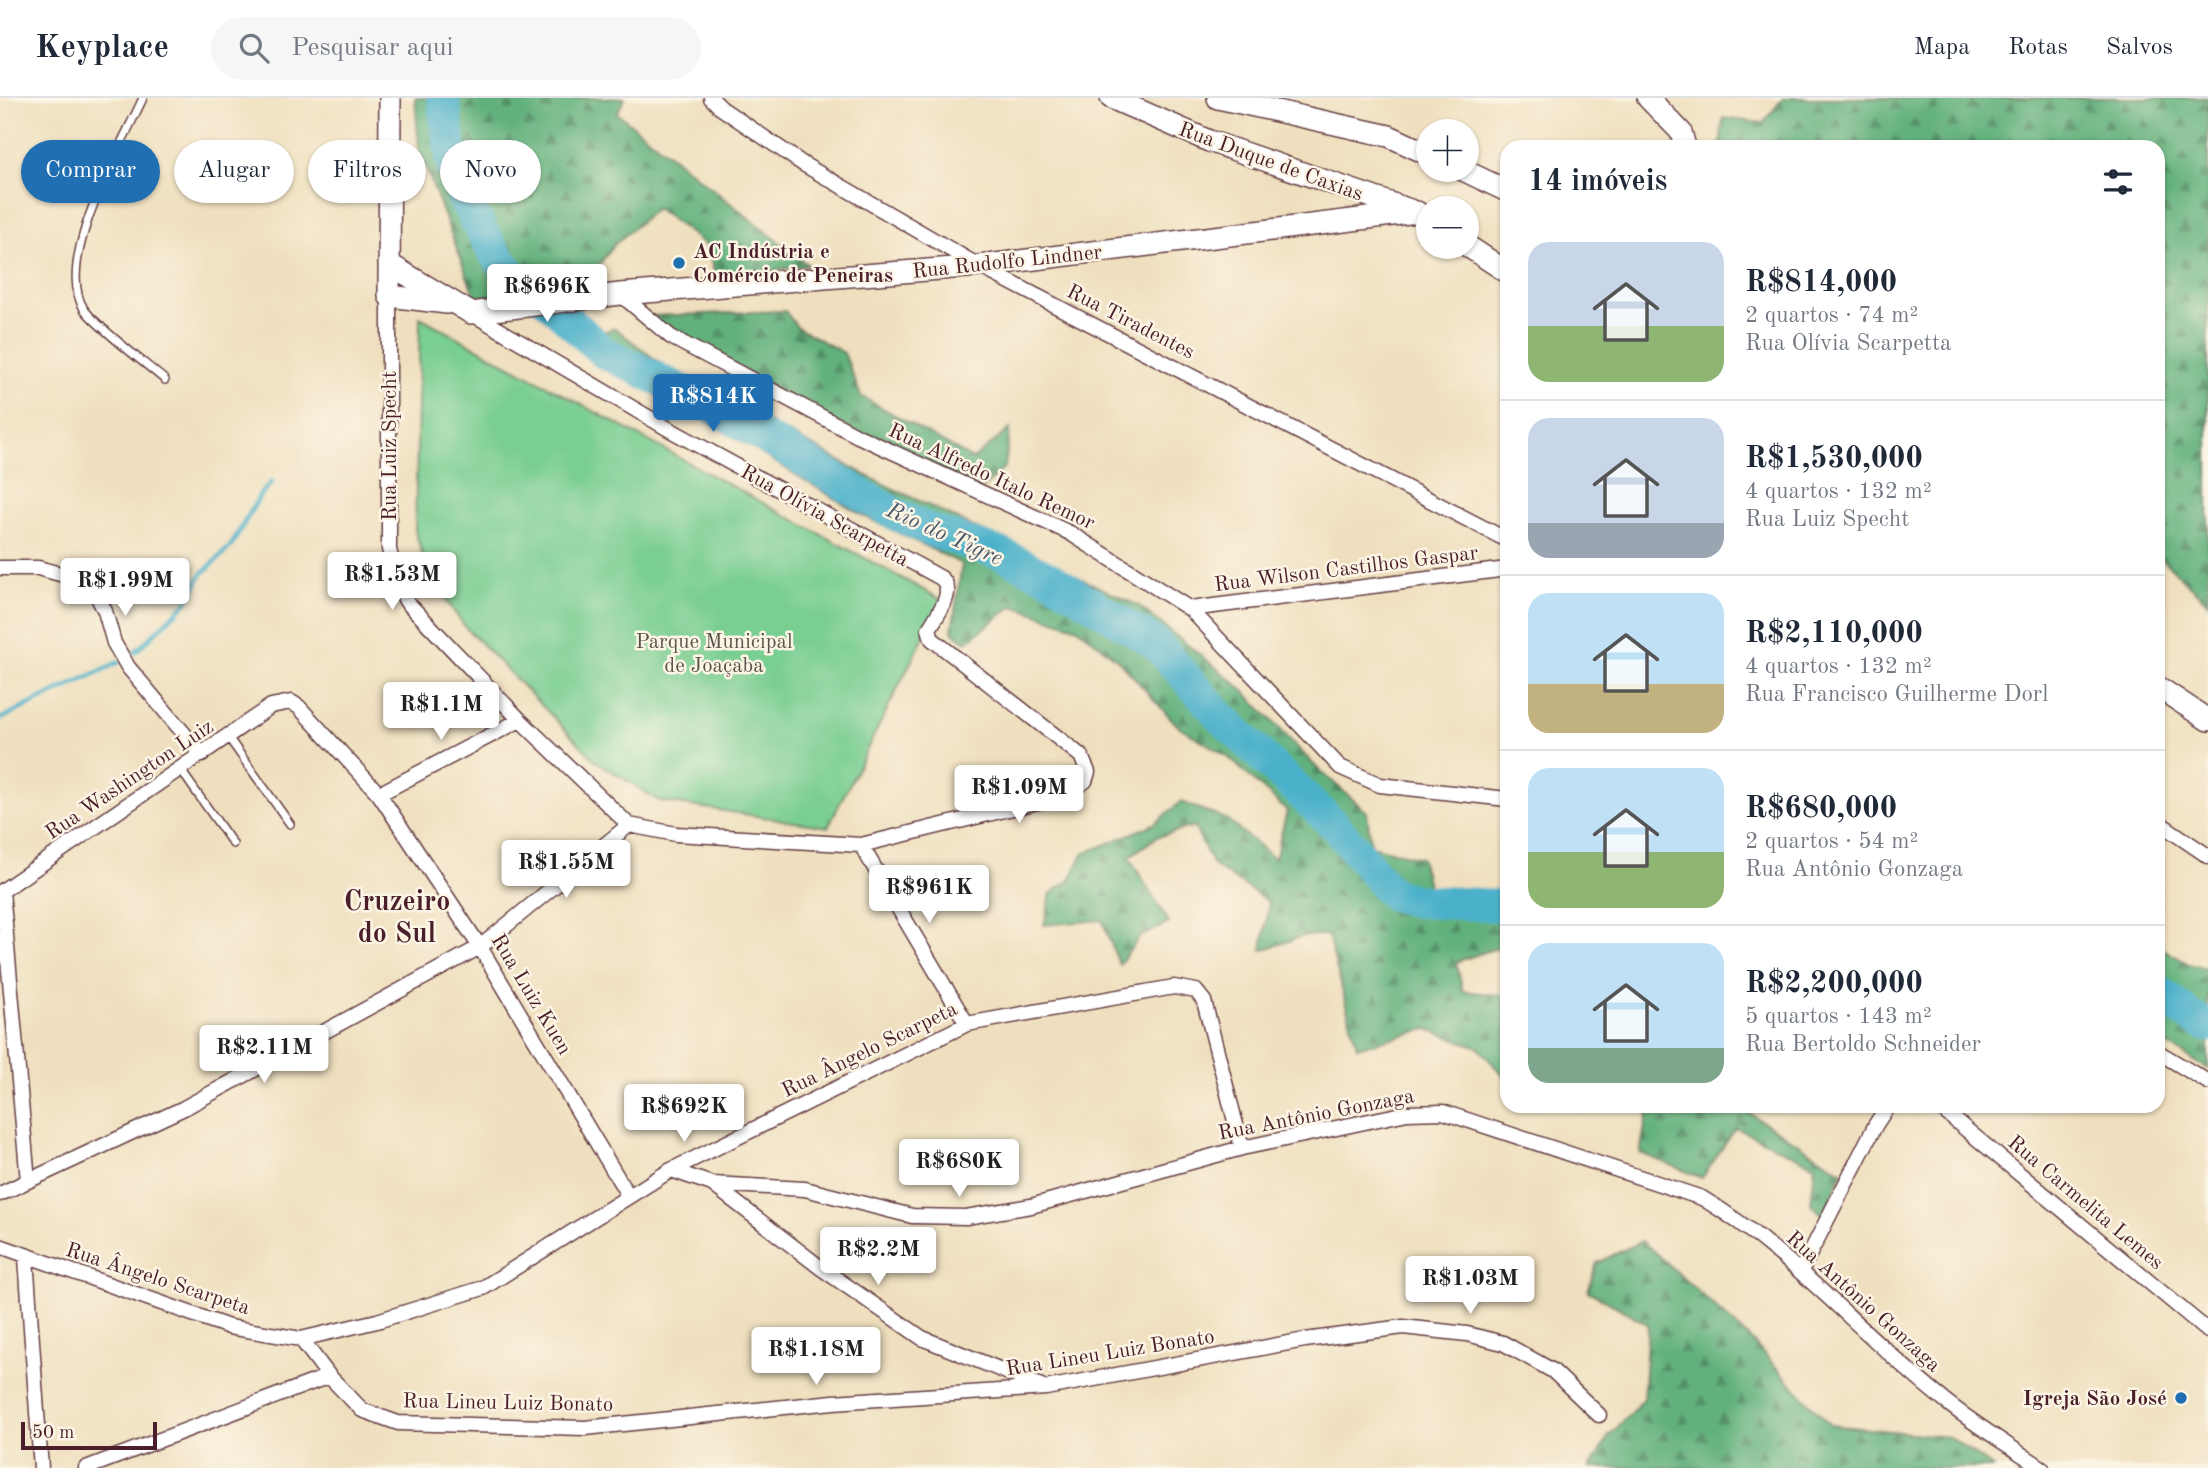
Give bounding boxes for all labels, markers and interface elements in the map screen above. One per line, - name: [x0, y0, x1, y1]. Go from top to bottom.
- search box: [211, 17, 701, 80]
- icon: search: [235, 29, 273, 67]
- text: Keyplace: [35, 32, 169, 65]
- text: Pesquisar aqui: [291, 35, 454, 61]
- text: Mapa: [1914, 36, 1970, 60]
- text: Rotas: [2008, 36, 2068, 60]
- text: Salvos: [2106, 36, 2173, 60]
- street label: Rua Duque de Caxias: [1176, 119, 1365, 206]
- map controls: [1416, 119, 1479, 259]
- button: +: [1416, 119, 1479, 182]
- chip: Comprar: [21, 140, 160, 203]
- chip: Alugar: [174, 140, 294, 203]
- chip: Filtros: [308, 140, 426, 203]
- chip: Novo: [440, 140, 541, 203]
- icon: filters: [2099, 163, 2137, 201]
- text: 14 imóveis: [1528, 167, 1667, 197]
- button: −: [1416, 196, 1479, 259]
- place label: AC Indústria e Comércio de Peneiras: [693, 242, 893, 287]
- street label: Rua Rudolfo Lindner: [911, 242, 1103, 283]
- marker: AC Indústria e Comércio de Peneiras: [671, 255, 687, 271]
- pin: R$696K: [490, 264, 604, 324]
- text: R$814,000: [1745, 268, 1897, 298]
- icon: home: [1584, 270, 1668, 354]
- text: R$696K: [503, 275, 591, 298]
- street label: Rua Tiradentes: [1063, 281, 1198, 364]
- text: 2 quartos · 74 m²: [1745, 304, 1918, 327]
- text: Rua Olívia Scarpetta: [1745, 332, 1951, 355]
- street label: Rua Luiz Specht: [380, 371, 401, 521]
- pin: R$814K: [656, 374, 770, 434]
- text: R$814K: [669, 385, 757, 408]
- street label: Rua Alfredo Italo Remor: [885, 420, 1098, 535]
- text: R$1,530,000: [1745, 444, 1923, 474]
- icon: home: [1584, 446, 1668, 530]
- street label: Rua Olívia Scarpetta: [737, 461, 912, 571]
- text: 4 quartos · 132 m²: [1745, 480, 1932, 503]
- water label: Rio do Tigre: [882, 498, 1006, 571]
- text: Rua Luiz Specht: [1745, 508, 1909, 531]
- street label: Rua Wilson Castilhos Gaspar: [1213, 543, 1480, 596]
- pin: R$1.53M: [327, 552, 457, 612]
- pin: R$1.99M: [60, 559, 190, 618]
- text: R$1.53M: [343, 563, 441, 586]
- text: R$1.99M: [76, 569, 174, 592]
- text: R$2,110,000: [1745, 619, 1923, 649]
- icon: home: [1584, 621, 1668, 705]
- park label: Parque Municipal de Joaçaba: [635, 632, 793, 677]
- text: 4 quartos · 132 m²: [1745, 655, 1932, 678]
- pin: R$1.1M: [384, 682, 498, 742]
- text: Rua Francisco Guilherme Dorl: [1745, 683, 2048, 706]
- text: R$1.1M: [399, 693, 483, 716]
- street label: Rua Washington Luiz: [42, 716, 218, 844]
- pin: R$1.09M: [954, 766, 1084, 825]
- text: R$1.09M: [970, 776, 1068, 799]
- text: R$680,000: [1745, 794, 1897, 824]
- icon: home: [1584, 796, 1668, 880]
- text: 2 quartos · 54 m²: [1745, 830, 1918, 853]
- pin: R$1.55M: [501, 840, 631, 900]
- text: R$1.55M: [517, 851, 615, 874]
- text: Rua Antônio Gonzaga: [1745, 858, 1963, 881]
- pin: R$961K: [872, 866, 986, 925]
- text: R$961K: [885, 876, 973, 899]
- district label: Cruzeiro do Sul: [344, 889, 450, 949]
- street label: Rua Luiz Kuen: [487, 931, 575, 1059]
- text: R$2,200,000: [1745, 969, 1923, 999]
- icon: home: [1584, 971, 1668, 1055]
- street label: Rua Ângelo Scarpeta: [777, 995, 961, 1102]
- text: 5 quartos · 143 m²: [1745, 1005, 1932, 1028]
- pin: R$2.11M: [199, 1026, 329, 1085]
- text: Rua Bertoldo Schneider: [1745, 1033, 1981, 1056]
- text: R$2.11M: [215, 1036, 313, 1059]
- pin: R$692K: [627, 1084, 741, 1144]
- street label: Rua Antônio Gonzaga: [1217, 1086, 1416, 1145]
- text: R$692K: [640, 1095, 728, 1118]
- street label: Rua Carmelita Lemes: [2003, 1132, 2167, 1274]
- pin: R$680K: [902, 1140, 1016, 1199]
- text: R$680K: [915, 1150, 1003, 1173]
- pin: R$2.2M: [821, 1228, 935, 1287]
- street label: Rua Antônio Gonzaga: [1782, 1228, 1944, 1377]
- street label: Rua Ângelo Scarpeta: [63, 1236, 253, 1319]
- text: R$2.2M: [836, 1238, 920, 1261]
- pin: R$1.03M: [1405, 1256, 1535, 1316]
- text: R$1.03M: [1421, 1267, 1519, 1290]
- street label: Rua Lineu Luiz Bonato: [1004, 1327, 1216, 1380]
- pin: R$1.18M: [751, 1328, 881, 1387]
- text: R$1.18M: [767, 1338, 865, 1361]
- place label: Igreja São José: [2023, 1389, 2167, 1410]
- marker: Igreja São José: [2173, 1390, 2189, 1406]
- street label: Rua Lineu Luiz Bonato: [402, 1391, 614, 1416]
- scale bar: [21, 1419, 158, 1451]
- text: 50 m: [32, 1424, 74, 1443]

